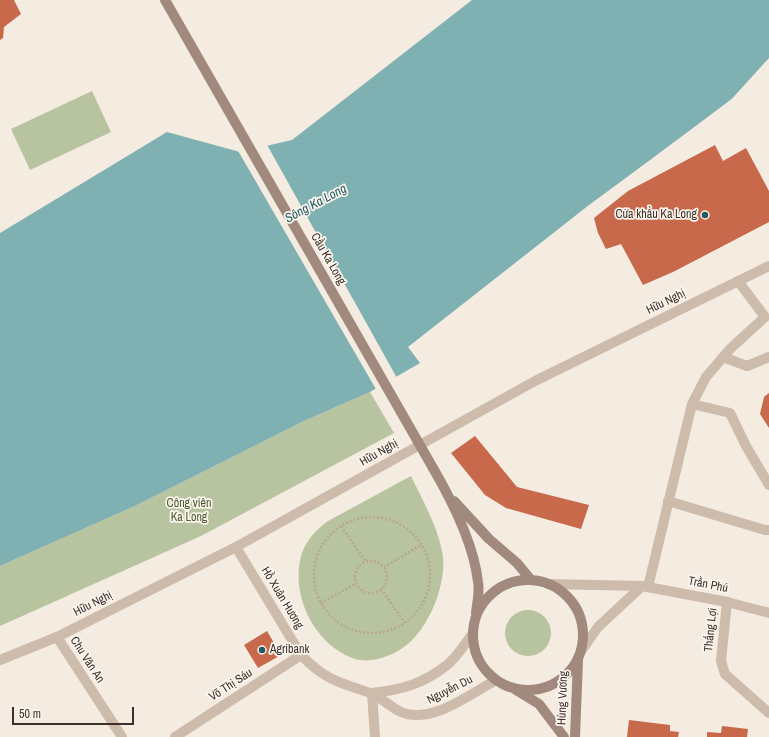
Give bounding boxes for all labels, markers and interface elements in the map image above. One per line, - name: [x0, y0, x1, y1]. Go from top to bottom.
- water label: Sông Ka Long: [283, 181, 349, 227]
- place label: Cửa khẩu Ka Long: [615, 208, 697, 222]
- marker: Cửa khẩu Ka Long: [700, 210, 710, 220]
- street label: Cầu Ka Long: [307, 231, 349, 287]
- street label: Hữu Nghị: [644, 286, 688, 318]
- street label: Hữu Nghị: [357, 437, 401, 469]
- park label: Công viên Ka Long: [167, 497, 211, 525]
- street label: Hồ Xuân Hương: [258, 564, 306, 632]
- street label: Trần Phú: [687, 574, 729, 596]
- street label: Hữu Nghị: [71, 588, 115, 620]
- street label: Thắng Lợi: [702, 607, 720, 653]
- street label: Chu Văn An: [67, 634, 107, 686]
- place label: Agribank: [270, 643, 309, 657]
- marker: Agribank: [257, 645, 267, 655]
- street label: Võ Thị Sáu: [207, 666, 255, 704]
- street label: Hùng Vương: [555, 671, 571, 725]
- street label: Nguyễn Du: [425, 672, 475, 708]
- scale bar: [14, 699, 136, 725]
- text: 50 m: [19, 706, 41, 722]

